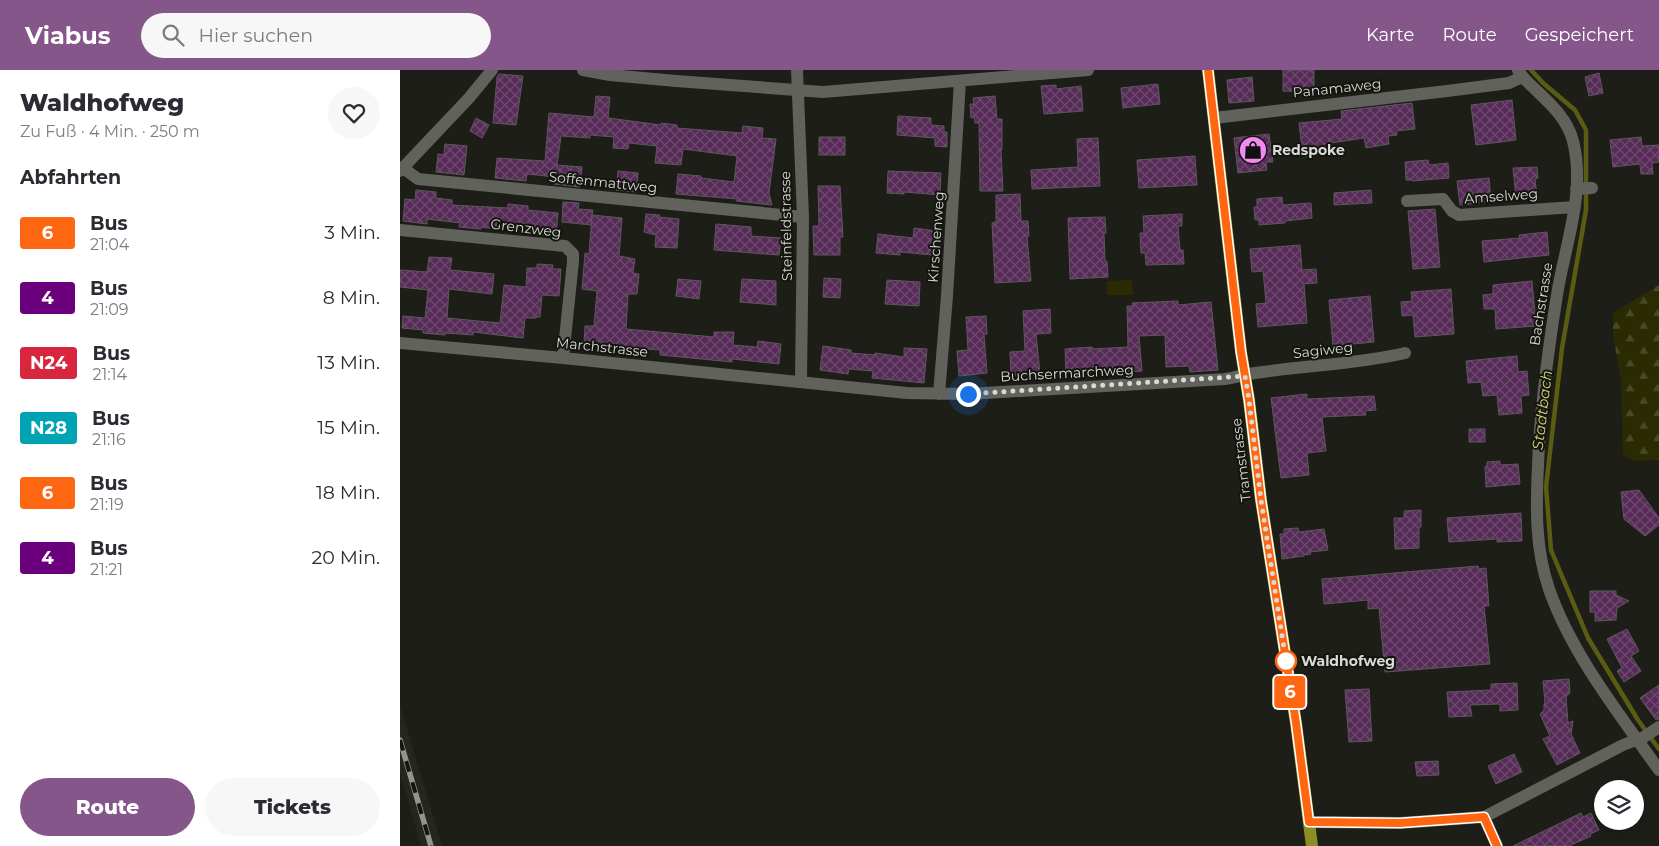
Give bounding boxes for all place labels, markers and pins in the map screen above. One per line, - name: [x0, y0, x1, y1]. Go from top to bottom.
- shop icon: Redspoke: [1238, 135, 1268, 165]
- place label: Redspoke: [1272, 141, 1345, 159]
- marker: Waldhofweg: [1275, 650, 1297, 672]
- place label: Waldhofweg: [1301, 652, 1395, 670]

